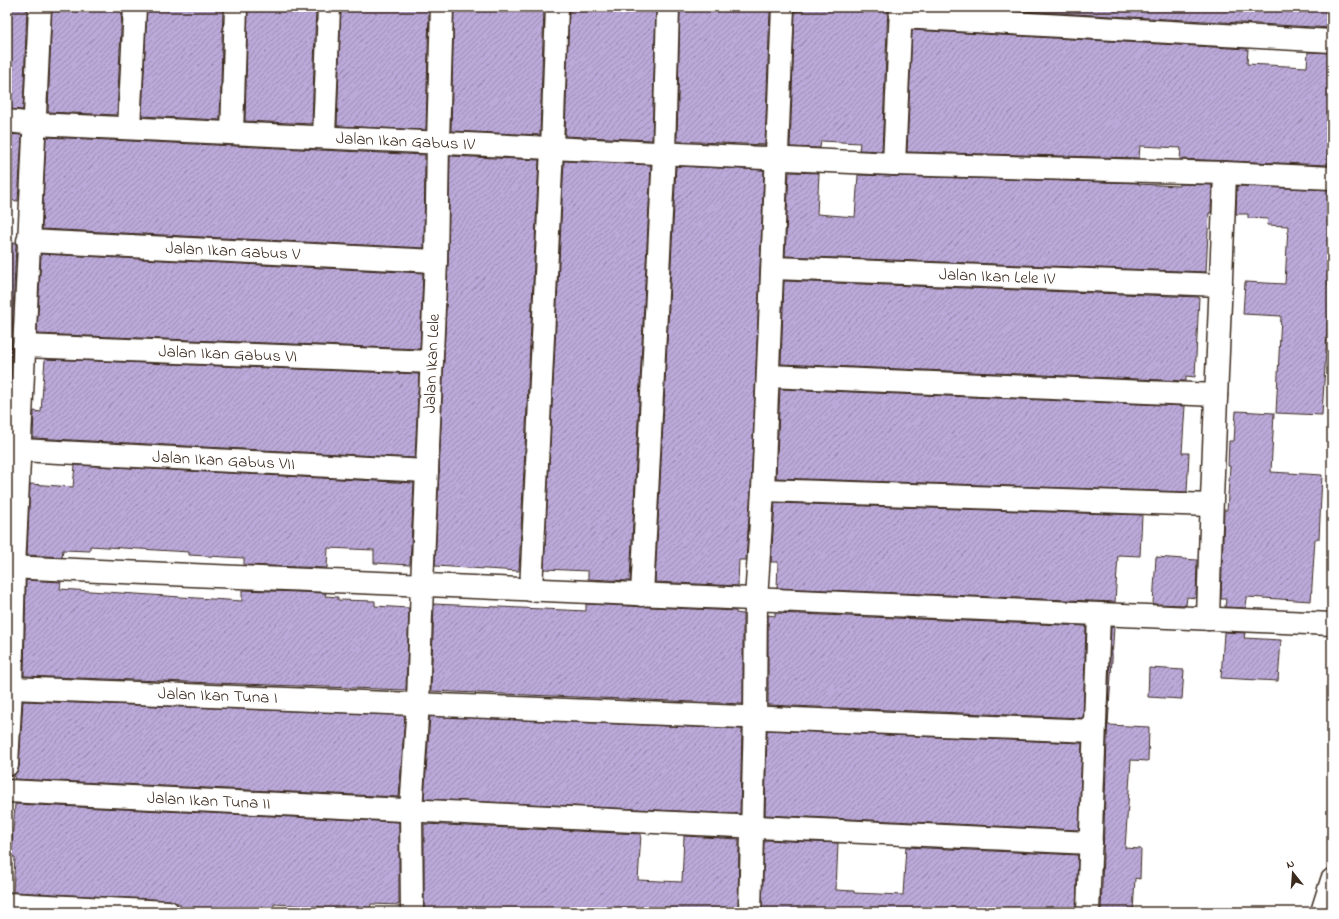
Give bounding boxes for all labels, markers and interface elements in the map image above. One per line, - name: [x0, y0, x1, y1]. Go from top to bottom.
- street label: Jalan Ikan Gabus IV: [335, 126, 476, 157]
- street label: Jalan Ikan Gabus V: [165, 235, 302, 267]
- street label: Jalan Ikan Lele IV: [938, 262, 1056, 291]
- street label: Jalan Ikan Lele: [417, 313, 446, 414]
- street label: Jalan Ikan Gabus VI: [158, 339, 298, 369]
- street label: Jalan Ikan Gabus VII: [152, 444, 296, 477]
- street label: Jalan Ikan Tuna I: [158, 681, 278, 710]
- street label: Jalan Ikan Tuna II: [146, 785, 271, 816]
- north arrow: [1273, 853, 1313, 893]
- text: N: [1284, 856, 1296, 873]

